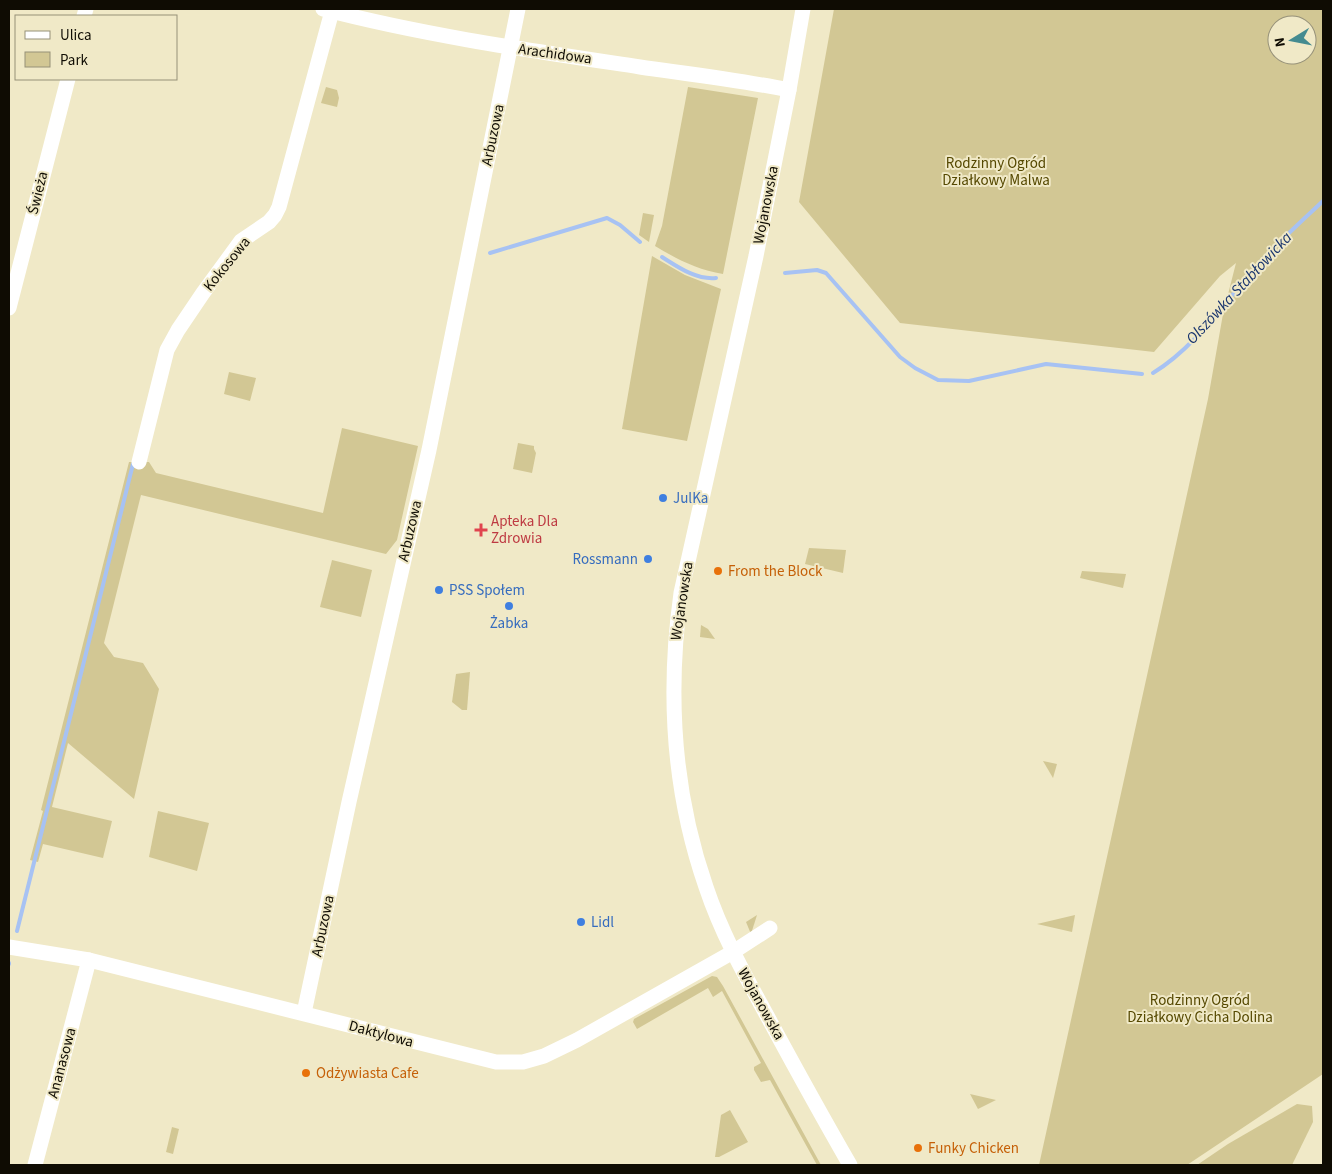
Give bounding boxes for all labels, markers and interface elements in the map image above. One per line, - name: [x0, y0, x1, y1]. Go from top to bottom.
- legend: [15, 15, 178, 80]
- north arrow: [1267, 15, 1317, 65]
- text: Ulica: [60, 25, 91, 46]
- text: N: [1270, 36, 1291, 48]
- street label: Arachidowa: [517, 38, 593, 70]
- text: Park: [60, 50, 89, 71]
- street label: Arbuzowa: [476, 102, 510, 168]
- park label: Rodzinny Ogród Działkowy Malwa: [942, 153, 1050, 191]
- street label: Wojanowska: [748, 164, 784, 246]
- street label: Świeża: [23, 169, 53, 217]
- water label: Olszówka Stabłowicka: [1181, 227, 1297, 349]
- street label: Kokosowa: [199, 232, 255, 296]
- place label: JulKa: [673, 488, 708, 509]
- marker: JulKa: [657, 492, 669, 504]
- street label: Arbuzowa: [393, 498, 427, 564]
- place label: Apteka Dla Zdrowia: [491, 511, 558, 549]
- marker: Apteka Dla Zdrowia: [475, 524, 487, 536]
- place label: Rossmann: [573, 549, 638, 570]
- marker: Rossmann: [642, 553, 654, 565]
- street label: Wojanowska: [665, 560, 699, 642]
- place label: From the Block: [728, 561, 823, 582]
- marker: From the Block: [712, 565, 724, 577]
- place label: PSS Społem: [449, 580, 525, 601]
- marker: PSS Społem: [433, 584, 445, 596]
- marker: Żabka: [503, 600, 515, 612]
- place label: Żabka: [490, 613, 528, 634]
- street label: Arbuzowa: [306, 893, 340, 959]
- place label: Lidl: [591, 912, 614, 933]
- marker: Lidl: [575, 916, 587, 928]
- street label: Wojanowska: [733, 964, 789, 1044]
- park label: Rodzinny Ogród Działkowy Cicha Dolina: [1127, 990, 1273, 1028]
- street label: Daktylowa: [346, 1015, 416, 1053]
- street label: Ananasowa: [43, 1025, 81, 1101]
- place label: Odżywiasta Cafe: [316, 1063, 419, 1084]
- marker: Odżywiasta Cafe: [300, 1067, 312, 1079]
- place label: Funky Chicken: [928, 1138, 1019, 1159]
- marker: Funky Chicken: [912, 1142, 924, 1154]

